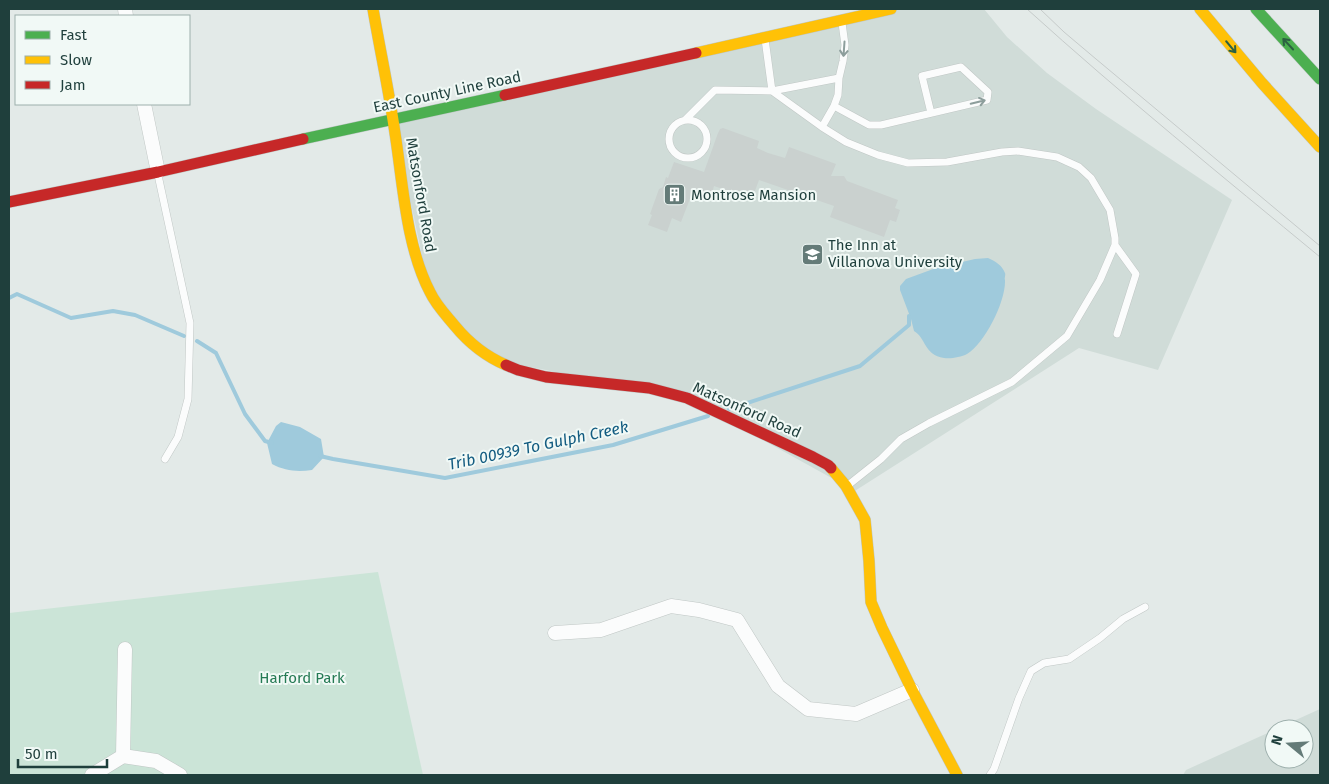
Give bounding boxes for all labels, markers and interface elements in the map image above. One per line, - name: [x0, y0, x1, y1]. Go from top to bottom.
- legend: [15, 15, 190, 105]
- text: Fast: [60, 26, 87, 44]
- one-way arrow: [1282, 38, 1294, 50]
- one-way arrow: [1225, 40, 1237, 53]
- one-way arrow: [839, 41, 848, 57]
- text: Slow: [60, 51, 92, 69]
- street label: East County Line Road: [371, 68, 523, 116]
- text: Jam: [60, 76, 86, 94]
- one-way arrow: [970, 97, 986, 106]
- street label: Matsonford Road: [402, 136, 440, 254]
- building icon: Montrose Mansion: [663, 183, 687, 207]
- place label: Montrose Mansion: [691, 186, 816, 204]
- place label: The Inn at Villanova University: [828, 236, 963, 271]
- school or university icon: The Inn at Villanova University: [800, 242, 824, 266]
- street label: Matsonford Road: [690, 378, 804, 442]
- water label: Trib 00939 To Gulph Creek: [446, 417, 630, 474]
- park label: Harford Park: [259, 669, 345, 687]
- north arrow: [1264, 719, 1314, 769]
- text: N: [1268, 733, 1287, 747]
- scale bar: [18, 736, 106, 768]
- text: 50 m: [25, 745, 58, 763]

